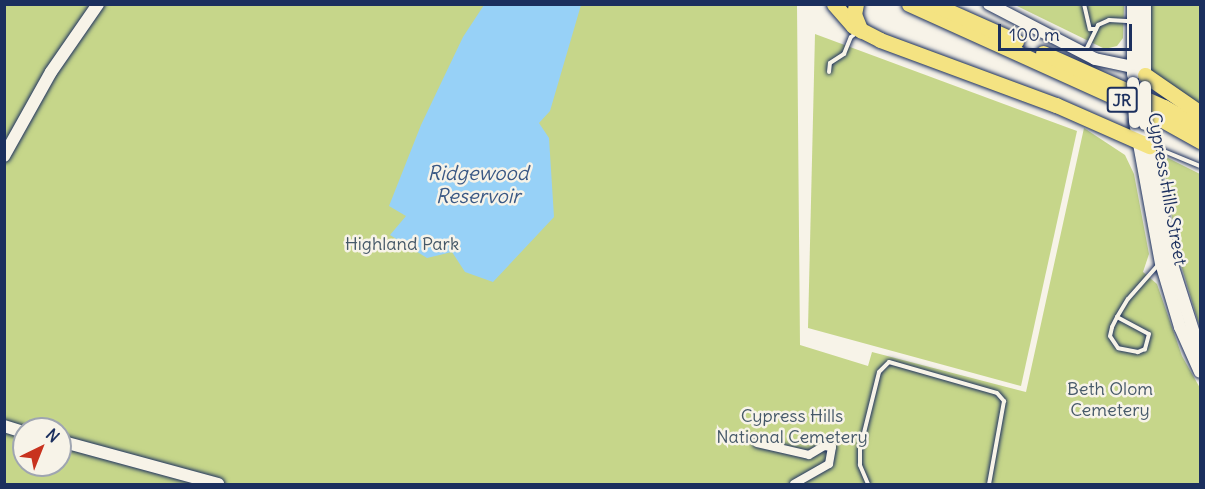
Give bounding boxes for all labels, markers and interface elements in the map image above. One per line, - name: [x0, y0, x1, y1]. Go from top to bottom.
- scale bar: [1001, 12, 1134, 50]
- text: 100 m: [1009, 23, 1060, 46]
- road number: JR: [1106, 87, 1138, 113]
- street label: Cypress Hills Street: [1143, 111, 1191, 267]
- water label: Ridgewood Reservoir: [428, 160, 528, 207]
- park label: Highland Park: [345, 233, 459, 255]
- park label: Beth Olom Cemetery: [1067, 379, 1153, 422]
- park label: Cypress Hills National Cemetery: [716, 406, 868, 448]
- north arrow: [12, 417, 72, 477]
- text: N: [42, 424, 64, 446]

